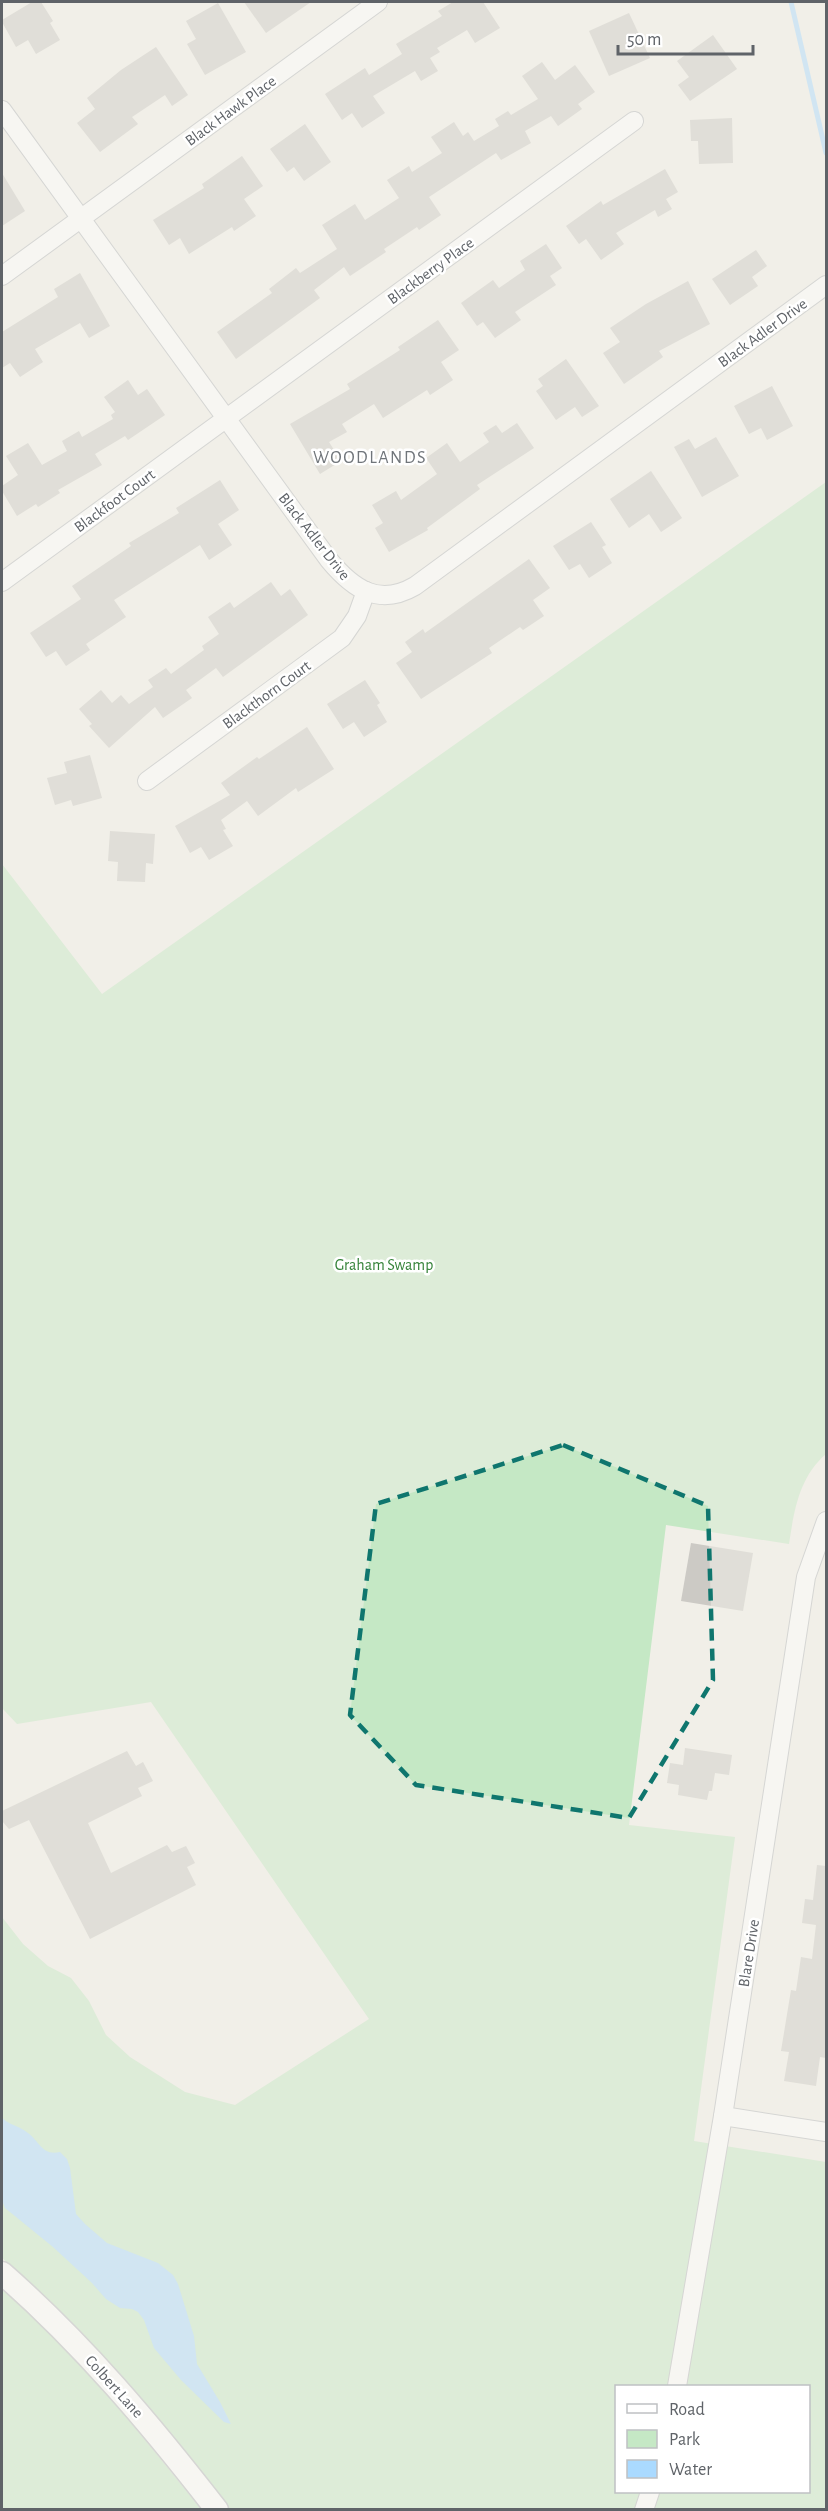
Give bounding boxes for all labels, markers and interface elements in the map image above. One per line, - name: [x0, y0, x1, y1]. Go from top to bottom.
- scale bar: [618, 18, 753, 56]
- text: 50 m: [627, 31, 661, 49]
- street label: Black Hawk Place: [182, 73, 279, 149]
- street label: Blackberry Place: [385, 234, 477, 308]
- street label: Black Adler Drive: [715, 295, 810, 370]
- district label: WOODLANDS: [313, 449, 427, 467]
- street label: Blackfoot Court: [71, 466, 158, 535]
- street label: Black Adler Drive: [275, 490, 353, 583]
- street label: Blackthorn Court: [220, 658, 314, 732]
- park label: Graham Swamp: [335, 1257, 433, 1273]
- street label: Blare Drive: [736, 1918, 762, 1988]
- street label: Colbert Lane: [82, 2352, 146, 2421]
- legend: [615, 2385, 810, 2493]
- text: Road: [669, 2401, 705, 2419]
- text: Park: [669, 2431, 701, 2449]
- text: Water: [669, 2461, 712, 2479]

